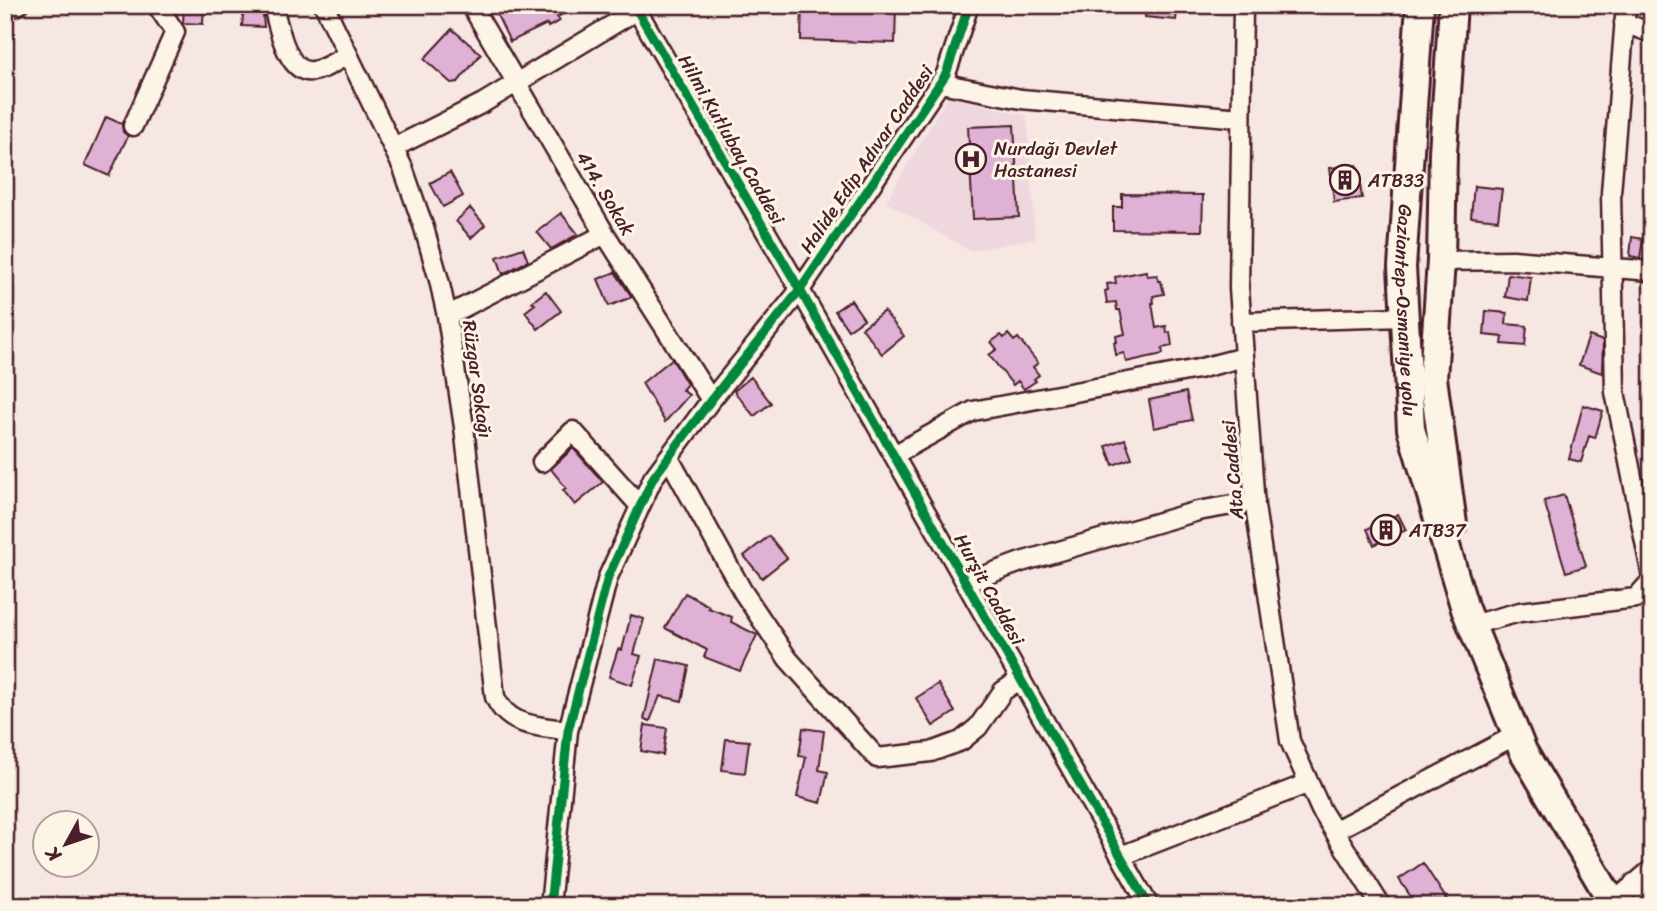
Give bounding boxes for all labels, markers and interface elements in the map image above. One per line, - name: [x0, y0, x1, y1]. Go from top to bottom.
- street label: Hilmi Kutlubay Caddesi: [669, 48, 794, 231]
- street label: Halide Edip Adıvar Caddesi: [791, 57, 943, 260]
- place label: Nurdağı Devlet Hastanesi: [994, 132, 1119, 187]
- hospital icon: Nurdağı Devlet Hastanesi: [954, 142, 988, 176]
- street label: 414. Sokak: [567, 145, 644, 242]
- building icon: ATB33: [1328, 163, 1362, 197]
- place label: ATB33: [1367, 164, 1425, 197]
- street label: Gaziantep-Osmaniye yolu: [1385, 203, 1426, 417]
- street label: Rüzgar Sokağı: [453, 318, 502, 440]
- street label: Ata Caddesi: [1212, 418, 1253, 522]
- building icon: ATB37: [1369, 513, 1403, 547]
- place label: ATB37: [1408, 514, 1467, 547]
- street label: Hurşit Caddesi: [945, 527, 1034, 652]
- north arrow: [32, 810, 102, 880]
- text: K: [36, 838, 70, 870]

